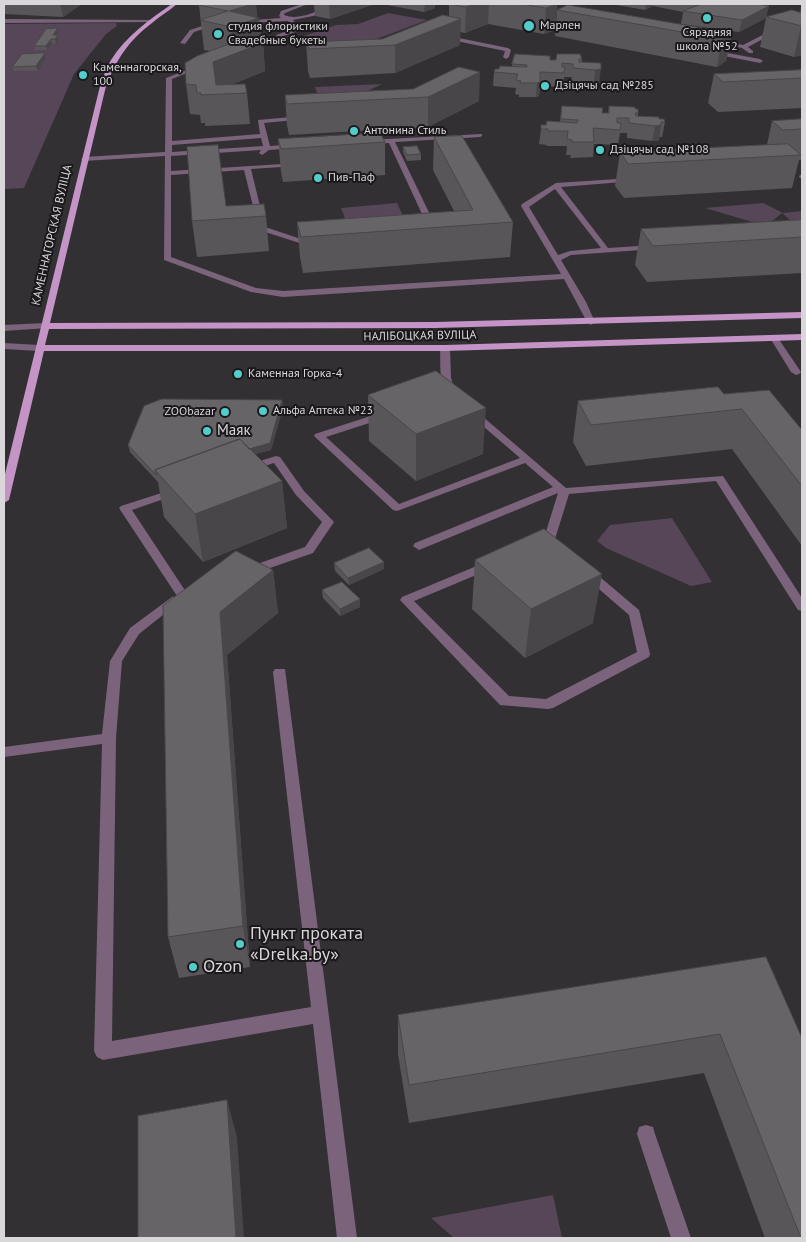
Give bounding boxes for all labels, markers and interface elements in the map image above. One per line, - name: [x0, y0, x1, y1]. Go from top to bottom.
- marker: Сярэдняя школа №52: [701, 12, 713, 24]
- marker: Марлен: [522, 19, 536, 33]
- place label: Марлен: [540, 19, 580, 33]
- place label: студия флористики Свадебные букеты: [228, 20, 328, 48]
- place label: Сярэдняя школа №52: [676, 26, 738, 54]
- marker: студия флористики Свадебные букеты: [212, 28, 224, 40]
- place label: Каменнагорская, 100: [93, 61, 182, 89]
- marker: Каменнагорская, 100: [77, 69, 89, 81]
- place label: Дзіцячы сад №285: [555, 79, 654, 93]
- marker: Дзіцячы сад №285: [539, 80, 551, 92]
- place label: Антонина Стиль: [364, 124, 446, 138]
- marker: Антонина Стиль: [348, 125, 360, 137]
- place label: Дзіцячы сад №108: [610, 143, 709, 157]
- marker: Дзіцячы сад №108: [594, 144, 606, 156]
- street label: КАМЕННАГОРСКАЯ ВУЛІЦА: [29, 163, 75, 307]
- place label: Пив-Паф: [328, 171, 375, 185]
- marker: Пив-Паф: [312, 172, 324, 184]
- street label: НАЛІБОЦКАЯ ВУЛІЦА: [363, 328, 477, 344]
- place label: Каменная Горка-4: [248, 367, 342, 381]
- marker: Каменная Горка-4: [232, 368, 244, 380]
- place label: Альфа Аптека №23: [273, 404, 373, 418]
- place label: ZOObazar: [165, 405, 215, 419]
- marker: Альфа Аптека №23: [257, 405, 269, 417]
- marker: ZOObazar: [219, 406, 231, 418]
- place label: Маяк: [217, 422, 251, 440]
- marker: Маяк: [201, 425, 213, 437]
- place label: Пункт проката «Drelka.by»: [250, 923, 363, 966]
- marker: Пункт проката «Drelka.by»: [234, 938, 246, 950]
- place label: Ozon: [203, 956, 242, 978]
- marker: Ozon: [187, 961, 199, 973]

